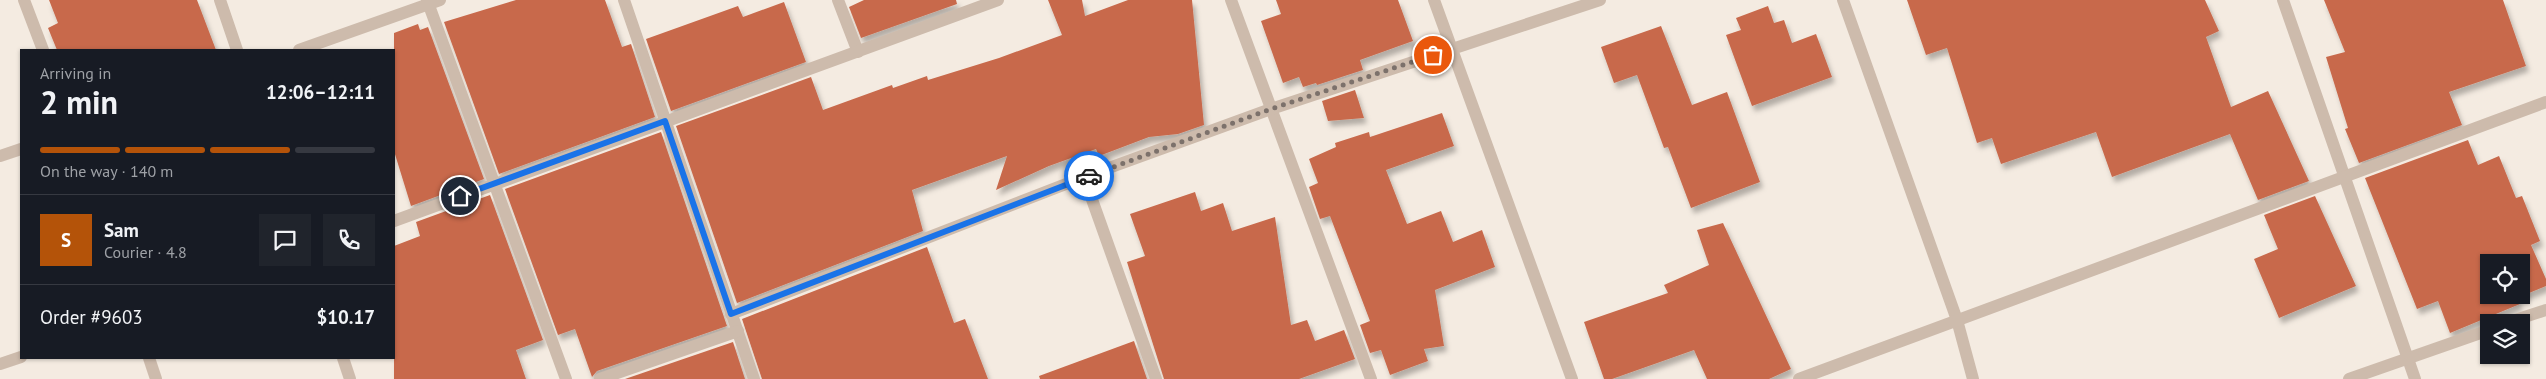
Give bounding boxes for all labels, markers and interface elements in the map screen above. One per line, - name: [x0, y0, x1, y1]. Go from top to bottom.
- pin: [1412, 34, 1454, 76]
- icon: bag: [1419, 41, 1447, 69]
- text: Arriving in: [40, 63, 111, 83]
- text: 12:06–12:11: [266, 80, 375, 104]
- text: 2 min: [40, 81, 118, 123]
- courier: [1064, 151, 1114, 201]
- text: On the way · 140 m: [40, 161, 173, 181]
- icon: car: [1075, 162, 1103, 190]
- pin: [439, 175, 481, 217]
- icon: home: [446, 182, 474, 210]
- button: chat: [259, 214, 311, 266]
- button: phone: [323, 214, 375, 266]
- text: Sam: [104, 218, 139, 242]
- text: S: [61, 228, 71, 252]
- text: Courier · 4.8: [104, 242, 187, 262]
- map controls: [2480, 254, 2530, 364]
- button: locate: [2480, 254, 2530, 304]
- text: Order #9603: [40, 305, 143, 329]
- text: $10.17: [316, 305, 375, 329]
- button: layers: [2480, 314, 2530, 364]

